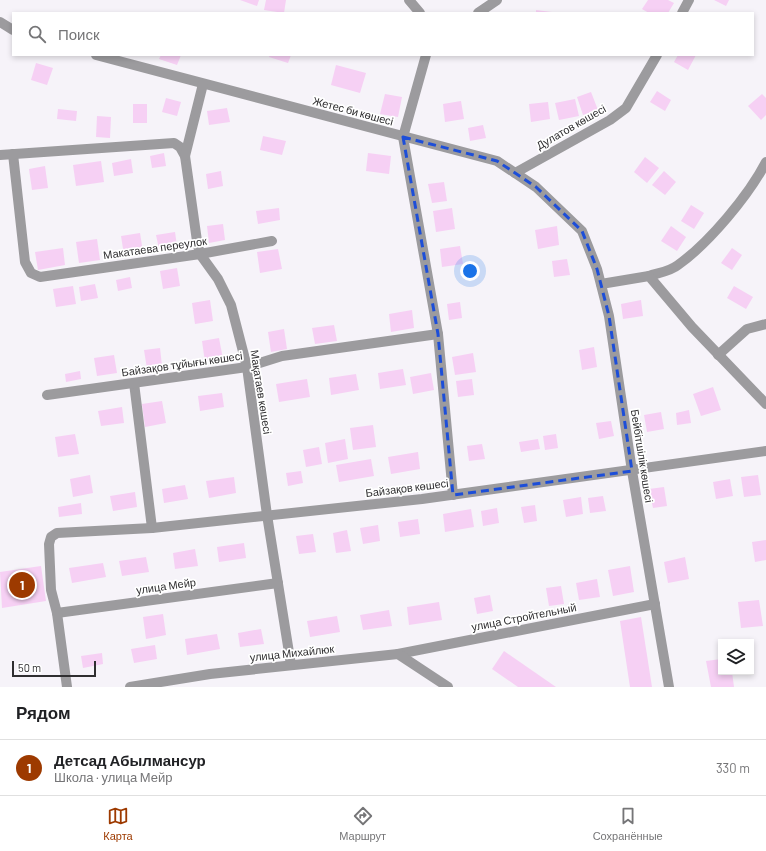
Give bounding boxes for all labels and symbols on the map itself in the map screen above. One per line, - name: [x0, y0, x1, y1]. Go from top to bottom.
- street label: Жетес би көшесі: [311, 94, 395, 128]
- street label: Дулатов көшесі: [534, 101, 608, 152]
- street label: Макатаева переулок: [102, 234, 208, 261]
- your location: [460, 261, 480, 281]
- street label: Байзақов тұйығы көшесі: [121, 349, 243, 378]
- street label: Мақатаев көшесі: [248, 349, 275, 435]
- street label: Бейбітшілік көшесі: [629, 408, 656, 503]
- street label: Байзақов көшесі: [365, 476, 449, 499]
- pin: 1: [9, 570, 35, 600]
- street label: улица Мейр: [135, 575, 197, 596]
- street label: улица Стройтельный: [470, 600, 578, 633]
- street label: улица Михайлюк: [249, 642, 335, 663]
- scale bar: [12, 659, 96, 678]

